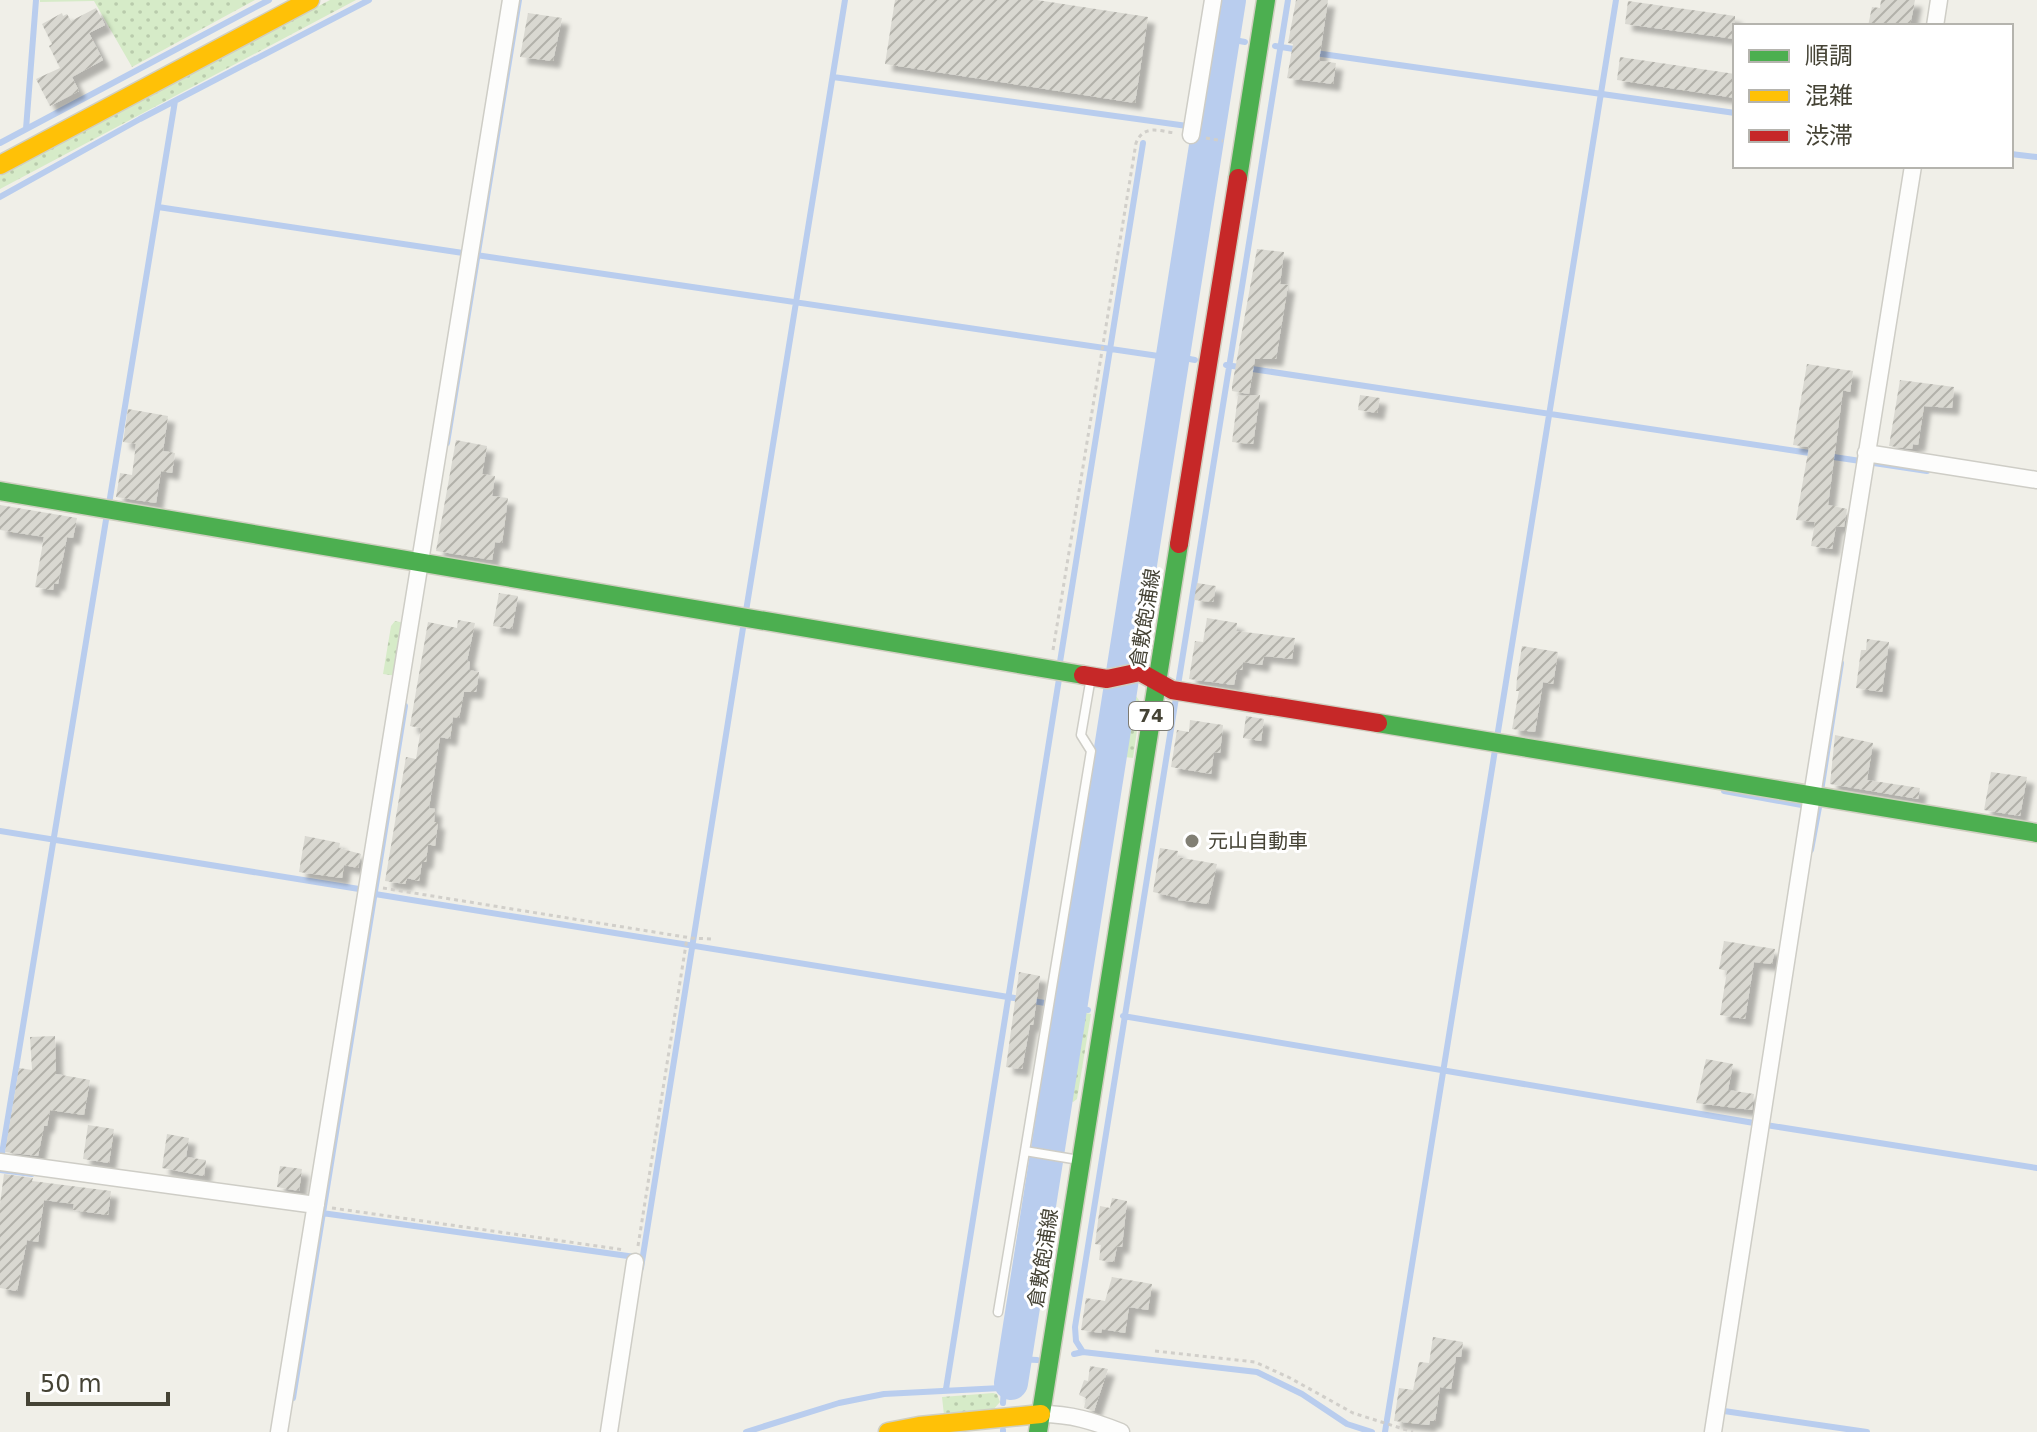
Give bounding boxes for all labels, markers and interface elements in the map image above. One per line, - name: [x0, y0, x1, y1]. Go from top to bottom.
- legend: [1733, 24, 2013, 168]
- text: 順調: [1805, 42, 1853, 70]
- text: 混雑: [1805, 82, 1853, 110]
- text: 渋滞: [1805, 122, 1853, 150]
- street label: 倉敷飽浦線: [1125, 567, 1165, 669]
- road number: 74: [1129, 702, 1173, 730]
- place label: 元山自動車: [1208, 829, 1308, 853]
- marker: 元山自動車: [1183, 832, 1201, 850]
- street label: 倉敷飽浦線: [1023, 1207, 1063, 1309]
- scale bar: [28, 1356, 168, 1406]
- text: 50 m: [40, 1370, 102, 1398]

